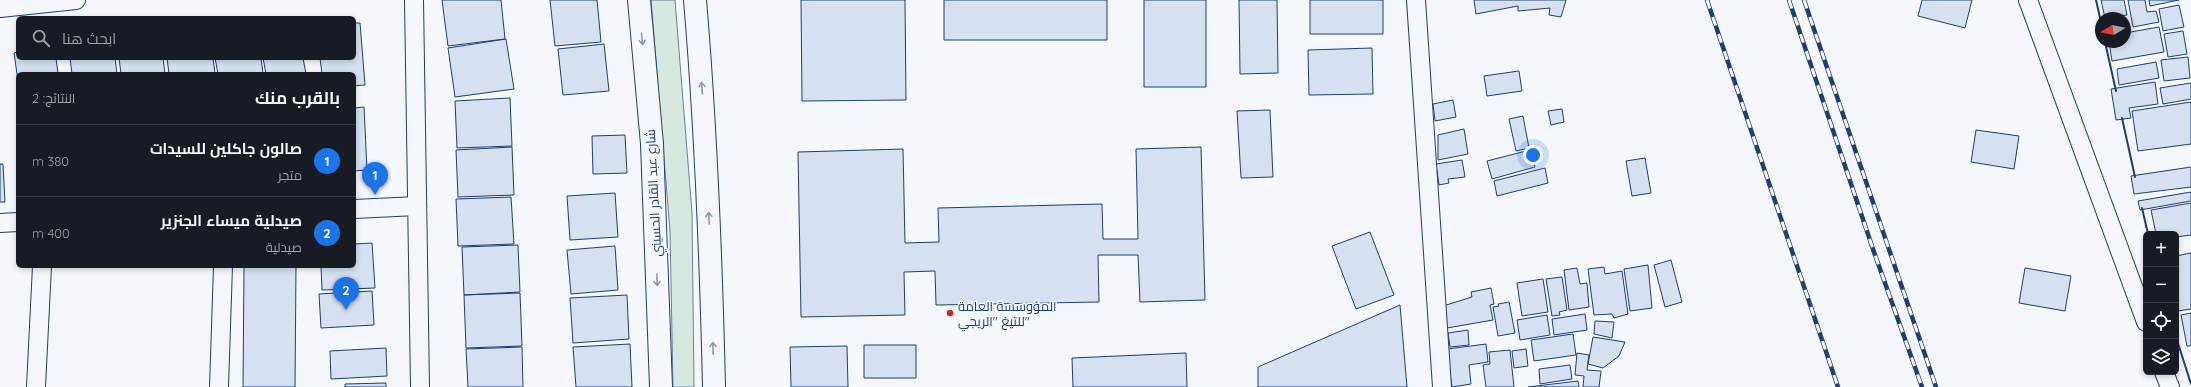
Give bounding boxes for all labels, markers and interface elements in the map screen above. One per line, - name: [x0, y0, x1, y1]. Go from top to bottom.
- north arrow: [2095, 12, 2131, 48]
- search box: [16, 16, 356, 60]
- icon: search: [30, 27, 52, 49]
- text: ابحث هنا: [62, 29, 116, 48]
- one-way arrow: [639, 32, 646, 45]
- one-way arrow: [698, 82, 706, 95]
- text: بالقرب منك: [255, 87, 340, 108]
- text: النتائج: 2: [32, 90, 75, 106]
- street label: شارع عبد القادر الحسيني: [642, 129, 667, 257]
- text: صالون جاكلين للسيدات: [150, 139, 302, 158]
- your location: [1523, 145, 1543, 165]
- text: 380 m: [32, 153, 69, 169]
- text: 1: [324, 153, 330, 169]
- pin: 1: [362, 162, 388, 195]
- text: متجر: [278, 167, 302, 183]
- text: صيدلية ميساء الجنزير: [161, 211, 302, 230]
- one-way arrow: [705, 212, 712, 225]
- text: 400 m: [32, 225, 70, 241]
- text: 2: [323, 225, 331, 241]
- map controls: [2143, 231, 2179, 375]
- button: +: [2143, 231, 2179, 267]
- text: صيدلية: [266, 239, 302, 255]
- button: −: [2143, 267, 2179, 303]
- one-way arrow: [653, 273, 661, 286]
- pin: 2: [333, 277, 359, 310]
- place label: المؤوسسة العامة للتيغ "الريجي": [958, 298, 1056, 332]
- button: locate: [2143, 303, 2179, 339]
- marker: المؤوسسة العامة للتيغ "الريجي": [945, 308, 955, 318]
- button: layers: [2143, 339, 2179, 375]
- one-way arrow: [709, 342, 717, 355]

